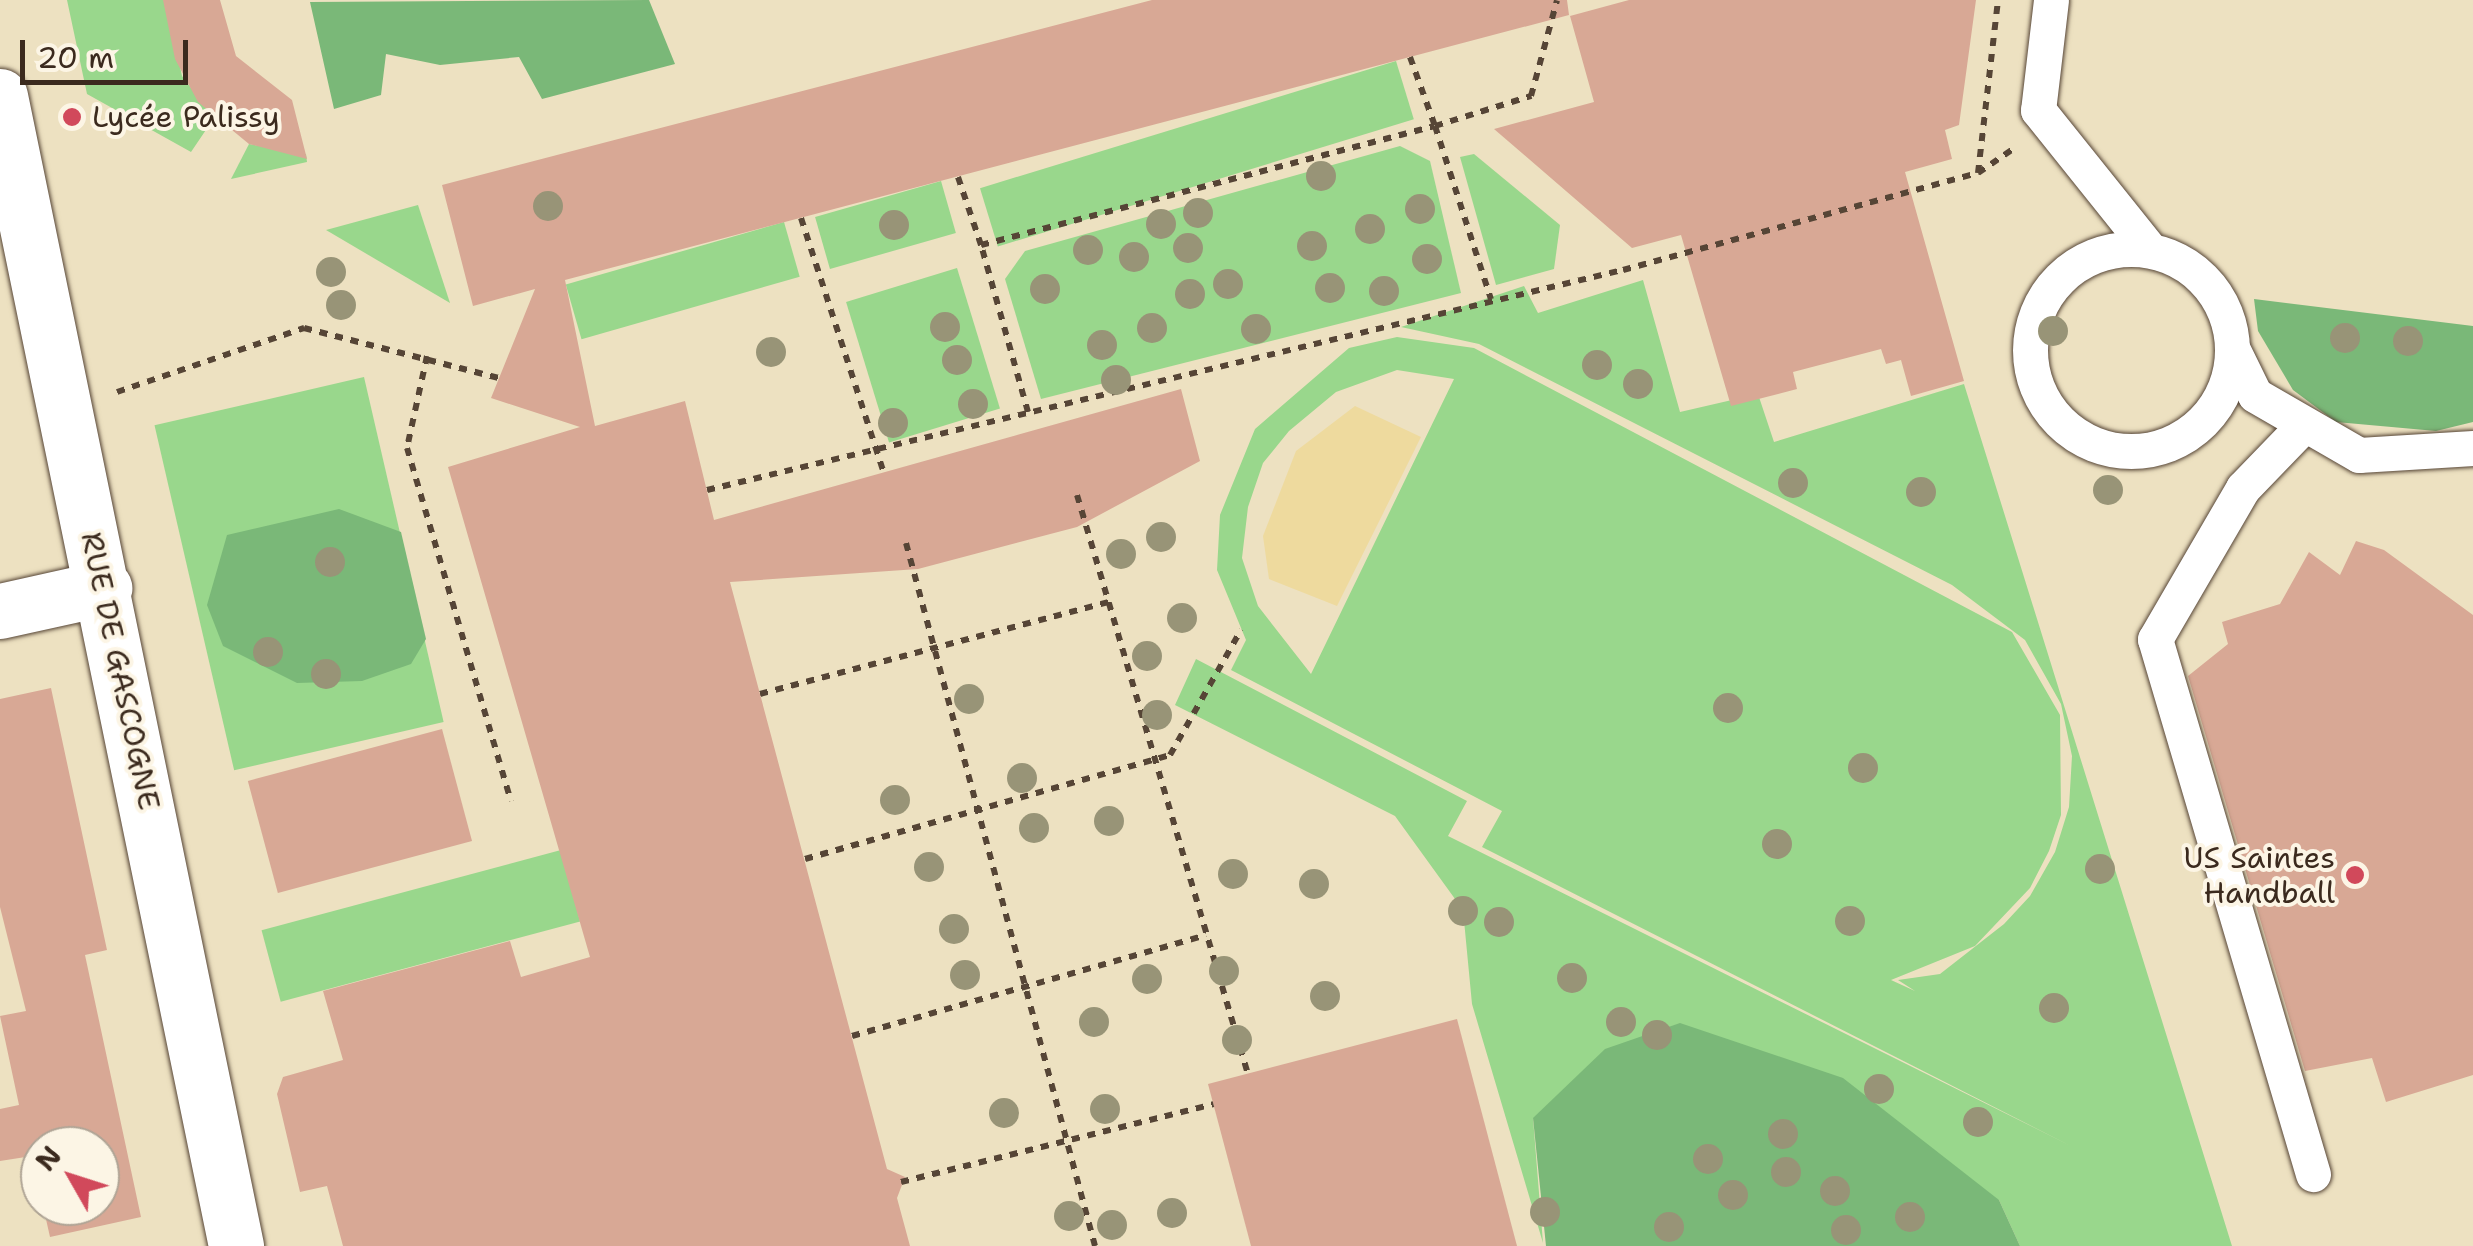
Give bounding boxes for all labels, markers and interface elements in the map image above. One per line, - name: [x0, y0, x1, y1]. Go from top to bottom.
- scale bar: [25, 20, 192, 82]
- text: 20 m: [37, 37, 114, 78]
- place label: Lycée Palissy: [92, 99, 280, 135]
- marker: Lycée Palissy: [61, 106, 83, 128]
- street label: RUE DE GASCOGNE: [73, 529, 167, 813]
- place label: US Saintes Handball: [2183, 840, 2335, 910]
- marker: US Saintes Handball: [2344, 864, 2366, 886]
- north arrow: [20, 1126, 120, 1226]
- text: N: [26, 1138, 70, 1179]

